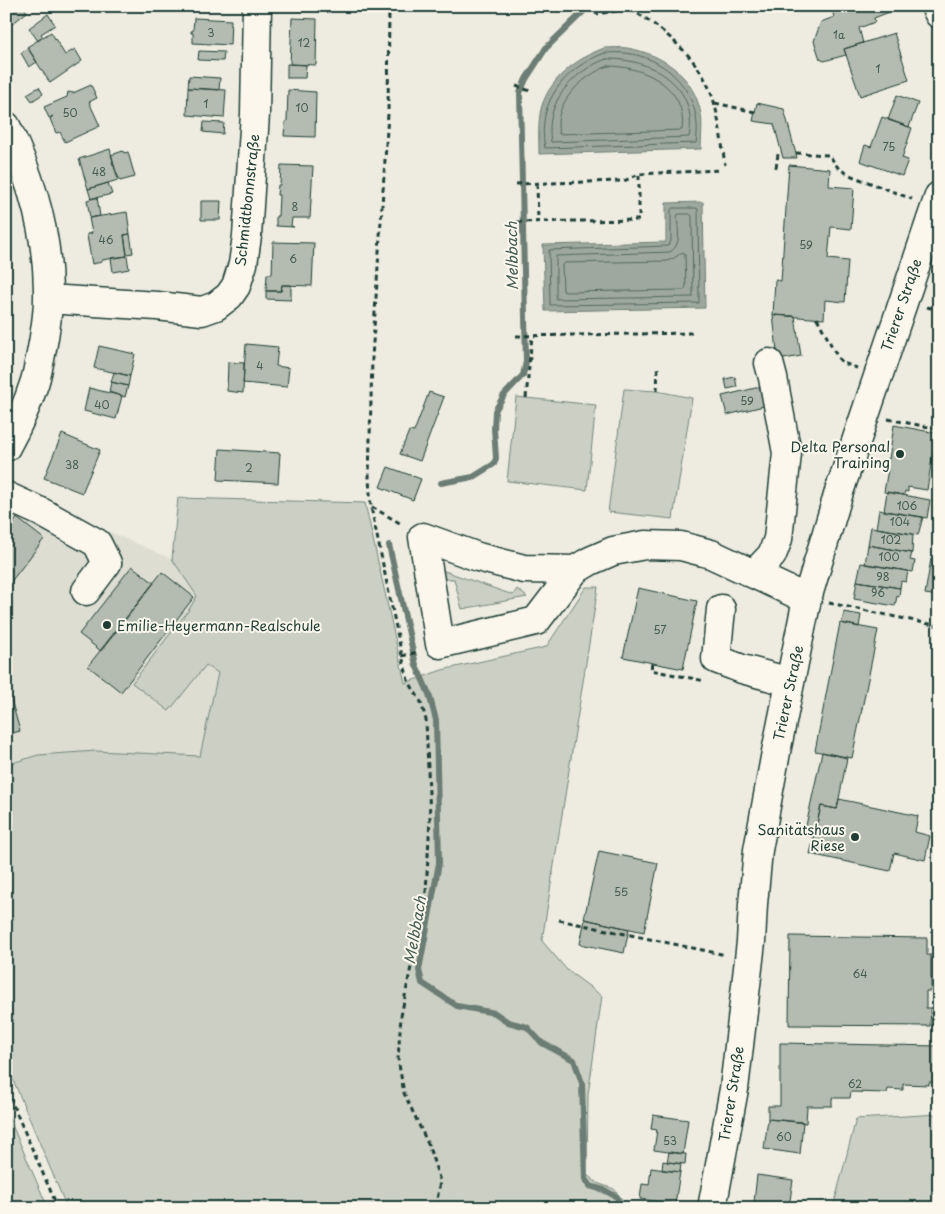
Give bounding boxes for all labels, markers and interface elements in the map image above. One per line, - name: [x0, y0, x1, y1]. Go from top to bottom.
- house number: 3: [207, 24, 215, 41]
- house number: 1a: [833, 26, 845, 43]
- house number: 12: [298, 34, 311, 51]
- house number: 1: [876, 60, 881, 77]
- house number: 1: [204, 95, 209, 112]
- house number: 10: [296, 99, 308, 116]
- house number: 50: [62, 104, 78, 121]
- street label: Schmidtbonnstraße: [230, 133, 264, 267]
- house number: 75: [883, 138, 895, 155]
- house number: 48: [92, 163, 106, 180]
- house number: 8: [292, 198, 299, 215]
- water label: Melbbach: [499, 221, 523, 291]
- house number: 46: [99, 231, 114, 248]
- house number: 59: [799, 236, 813, 253]
- house number: 6: [289, 250, 297, 267]
- street label: Trierer Straße: [875, 256, 927, 354]
- house number: 4: [256, 357, 264, 374]
- house number: 59: [740, 392, 754, 409]
- house number: 40: [94, 396, 110, 413]
- place label: Delta Personal Training: [791, 436, 890, 473]
- marker: Delta Personal Training: [894, 448, 906, 460]
- house number: 38: [65, 456, 79, 473]
- house number: 2: [245, 459, 253, 476]
- house number: 106: [897, 497, 918, 514]
- house number: 104: [890, 513, 910, 530]
- house number: 102: [881, 531, 901, 548]
- house number: 100: [878, 548, 900, 565]
- house number: 98: [876, 568, 890, 585]
- house number: 96: [871, 584, 885, 601]
- place label: Emilie-Heyermann-Realschule: [117, 615, 321, 636]
- marker: Emilie-Heyermann-Realschule: [101, 619, 113, 631]
- house number: 57: [653, 621, 667, 638]
- street label: Trierer Straße: [768, 644, 808, 742]
- place label: Sanitätshaus Riese: [757, 819, 845, 856]
- marker: Sanitätshaus Riese: [849, 831, 861, 843]
- house number: 55: [614, 883, 628, 900]
- water label: Melbbach: [397, 894, 431, 966]
- house number: 64: [853, 965, 867, 982]
- street label: Trierer Straße: [713, 1045, 749, 1143]
- house number: 62: [848, 1075, 862, 1092]
- house number: 60: [776, 1128, 792, 1145]
- house number: 53: [663, 1132, 677, 1149]

